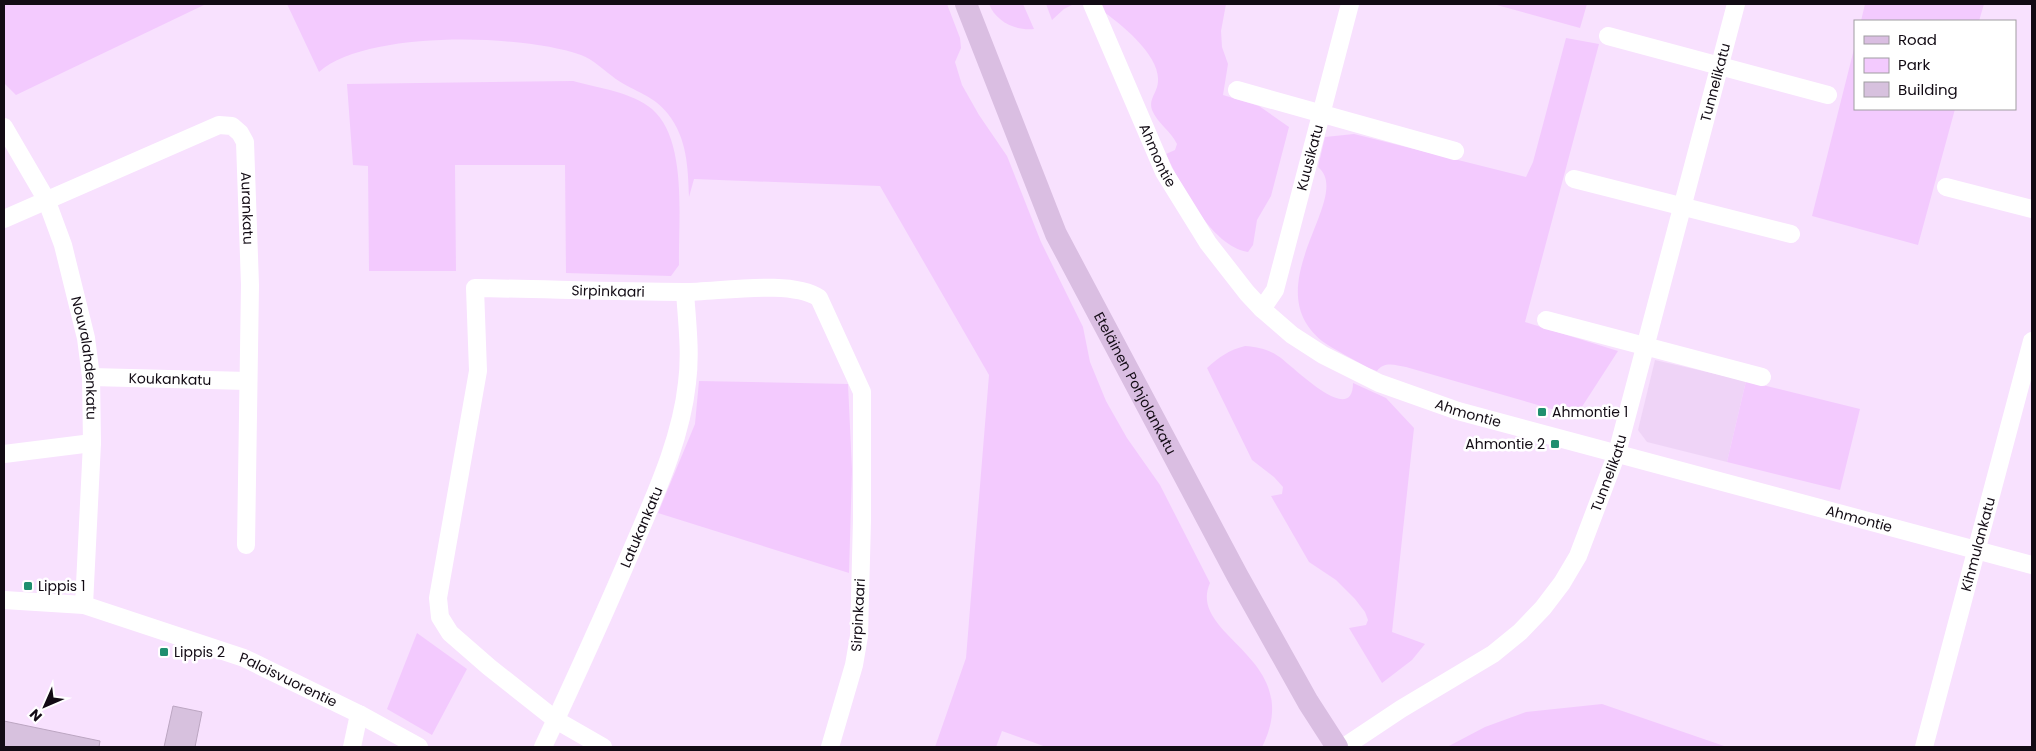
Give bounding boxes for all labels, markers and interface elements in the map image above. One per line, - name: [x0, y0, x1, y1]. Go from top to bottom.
- legend: [1854, 20, 2016, 110]
- text: Road: [1898, 29, 1937, 50]
- street label: Tunnelikatu: [1695, 41, 1735, 124]
- text: Park: [1898, 54, 1930, 75]
- text: Building: [1898, 79, 1958, 100]
- street label: Ahmontie: [1134, 120, 1181, 191]
- street label: Kuusikatu: [1291, 122, 1328, 193]
- street label: Aurankatu: [236, 172, 259, 245]
- street label: Sirpinkaari: [571, 280, 645, 302]
- street label: Nouvalahdenkatu: [66, 294, 102, 420]
- street label: Eteläinen Pohjolankatu: [1089, 308, 1181, 458]
- street label: Koukankatu: [128, 368, 212, 390]
- street label: Ahmontie: [1432, 394, 1504, 432]
- place label: Ahmontie 1: [1552, 402, 1628, 422]
- marker: Ahmontie 1: [1536, 406, 1548, 418]
- street label: Tunnelikatu: [1586, 432, 1631, 515]
- place label: Ahmontie 2: [1465, 434, 1545, 454]
- marker: Ahmontie 2: [1549, 438, 1561, 450]
- street label: Latukankatu: [615, 484, 667, 571]
- street label: Kihmulankatu: [1956, 495, 2000, 593]
- street label: Ahmontie: [1824, 500, 1895, 537]
- place label: Lippis 1: [38, 576, 85, 596]
- street label: Sirpinkaari: [846, 578, 870, 652]
- marker: Lippis 1: [22, 580, 34, 592]
- place label: Lippis 2: [174, 642, 225, 662]
- marker: Lippis 2: [158, 646, 170, 658]
- street label: Paloisvuorentie: [237, 647, 341, 712]
- north arrow: [20, 681, 70, 731]
- text: N: [25, 704, 47, 726]

